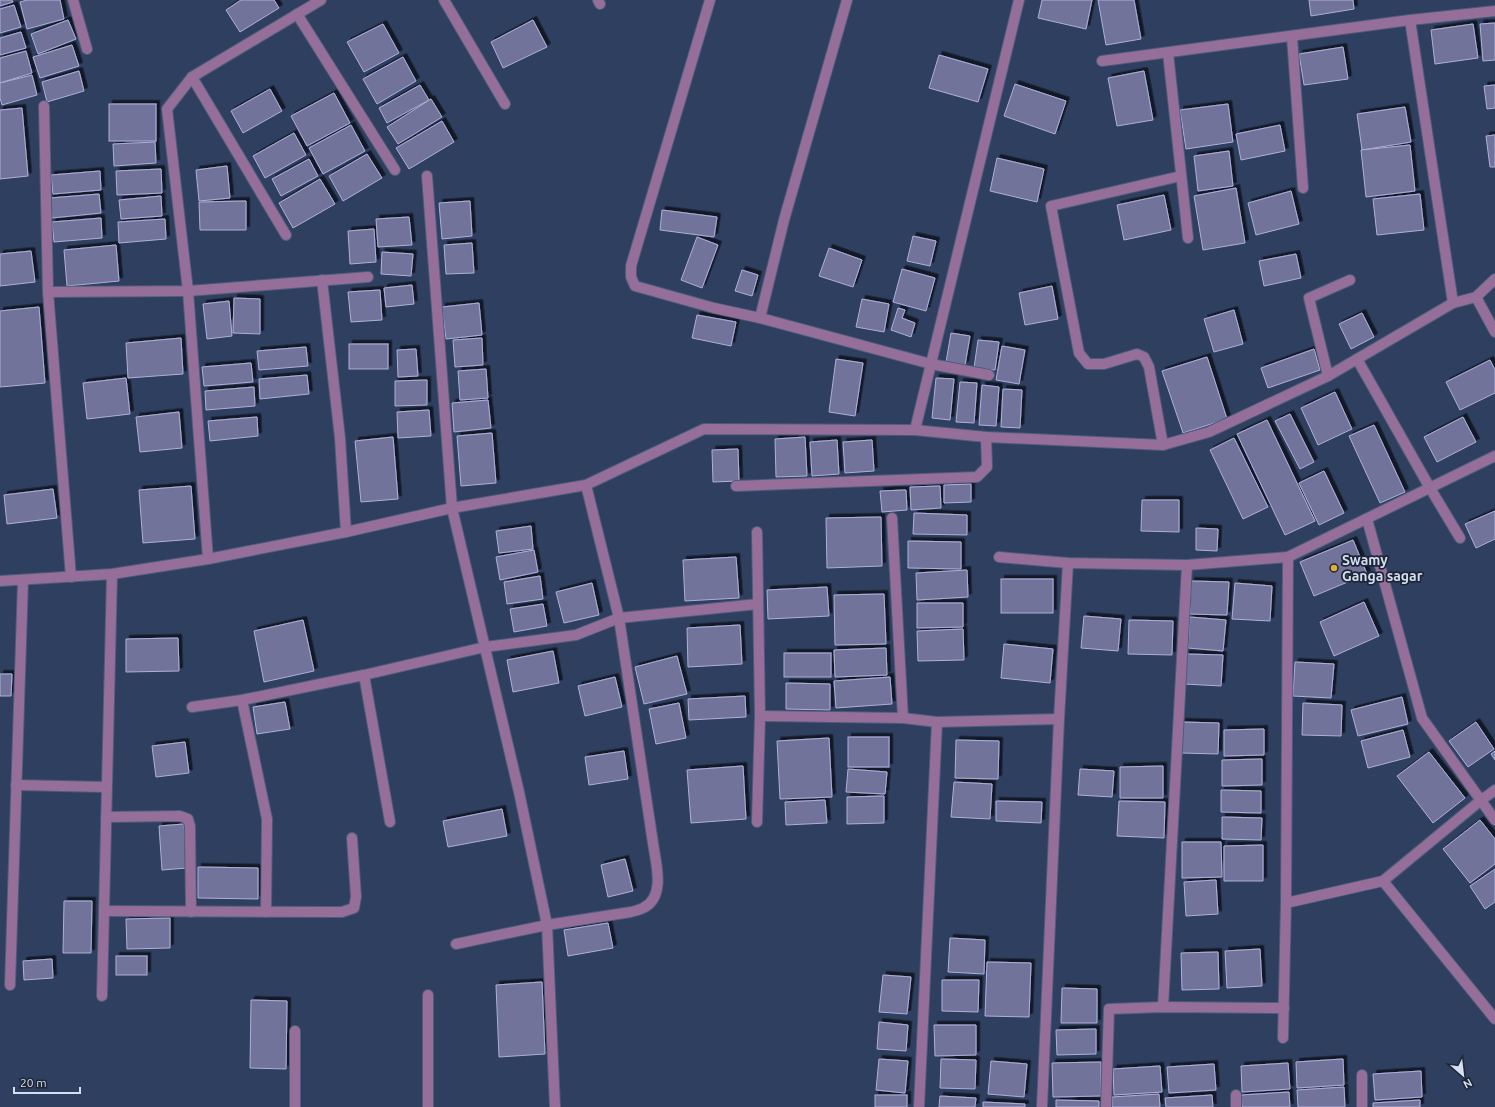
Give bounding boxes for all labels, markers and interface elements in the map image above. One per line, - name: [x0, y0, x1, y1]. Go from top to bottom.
- place label: Swamy Ganga sagar: [1342, 552, 1423, 584]
- marker: Swamy Ganga sagar: [1329, 563, 1339, 573]
- north arrow: [1443, 1055, 1483, 1095]
- scale bar: [14, 1069, 80, 1095]
- text: 20 m: [20, 1076, 47, 1089]
- text: N: [1461, 1077, 1474, 1091]

